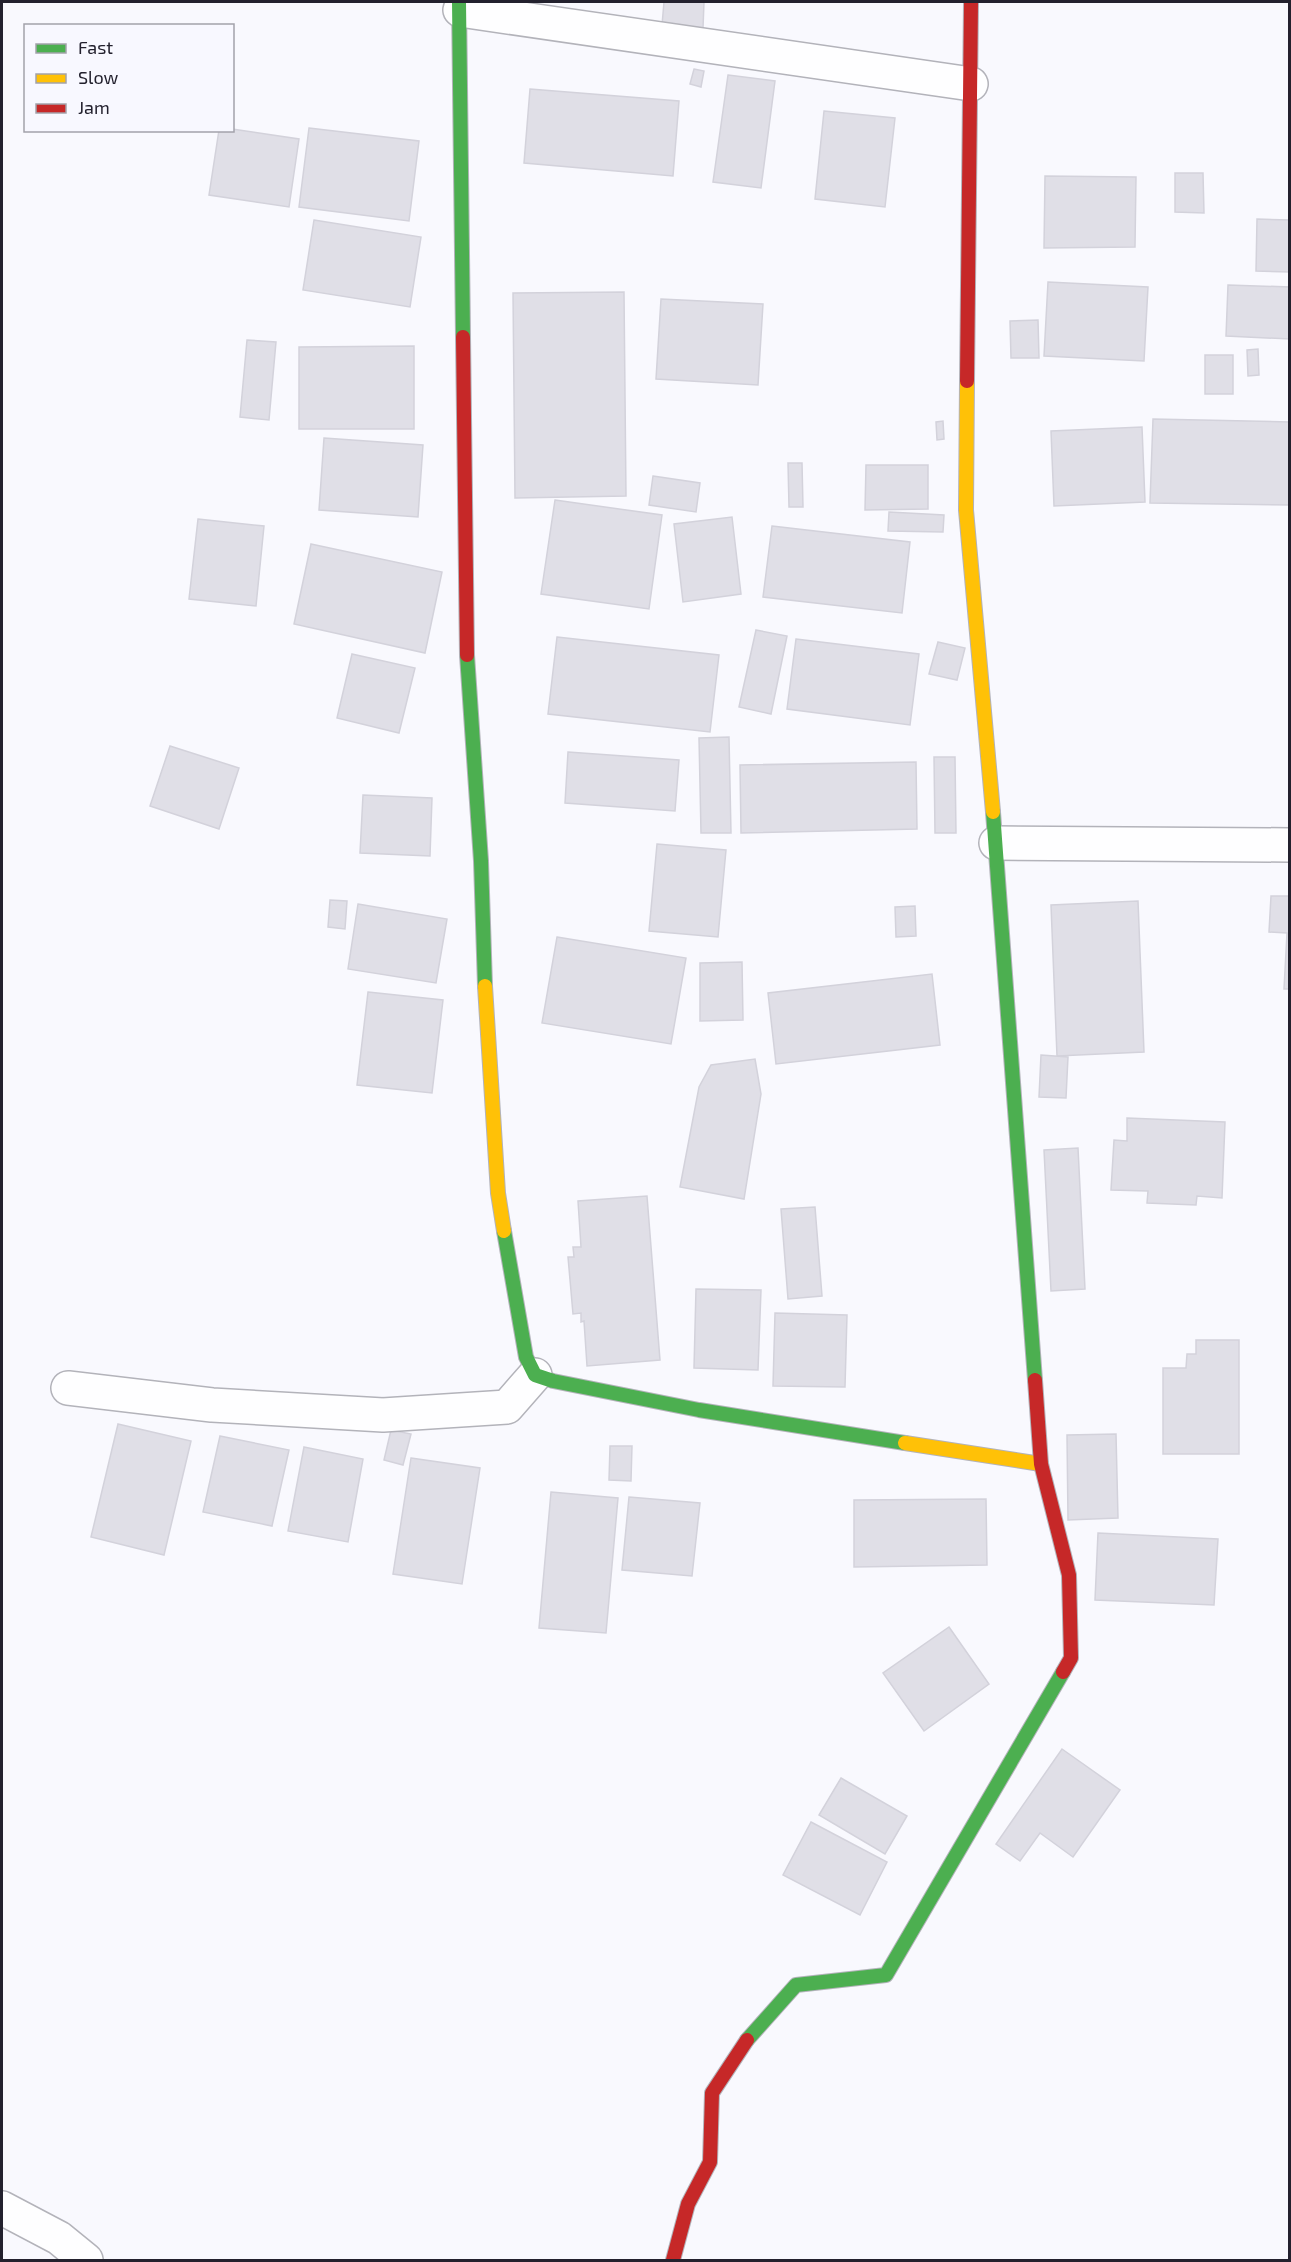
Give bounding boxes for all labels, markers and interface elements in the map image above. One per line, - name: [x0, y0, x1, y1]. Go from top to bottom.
- legend: [24, 24, 234, 132]
- text: Fast: [78, 36, 113, 58]
- text: Slow: [78, 66, 119, 88]
- text: Jam: [78, 96, 110, 118]

